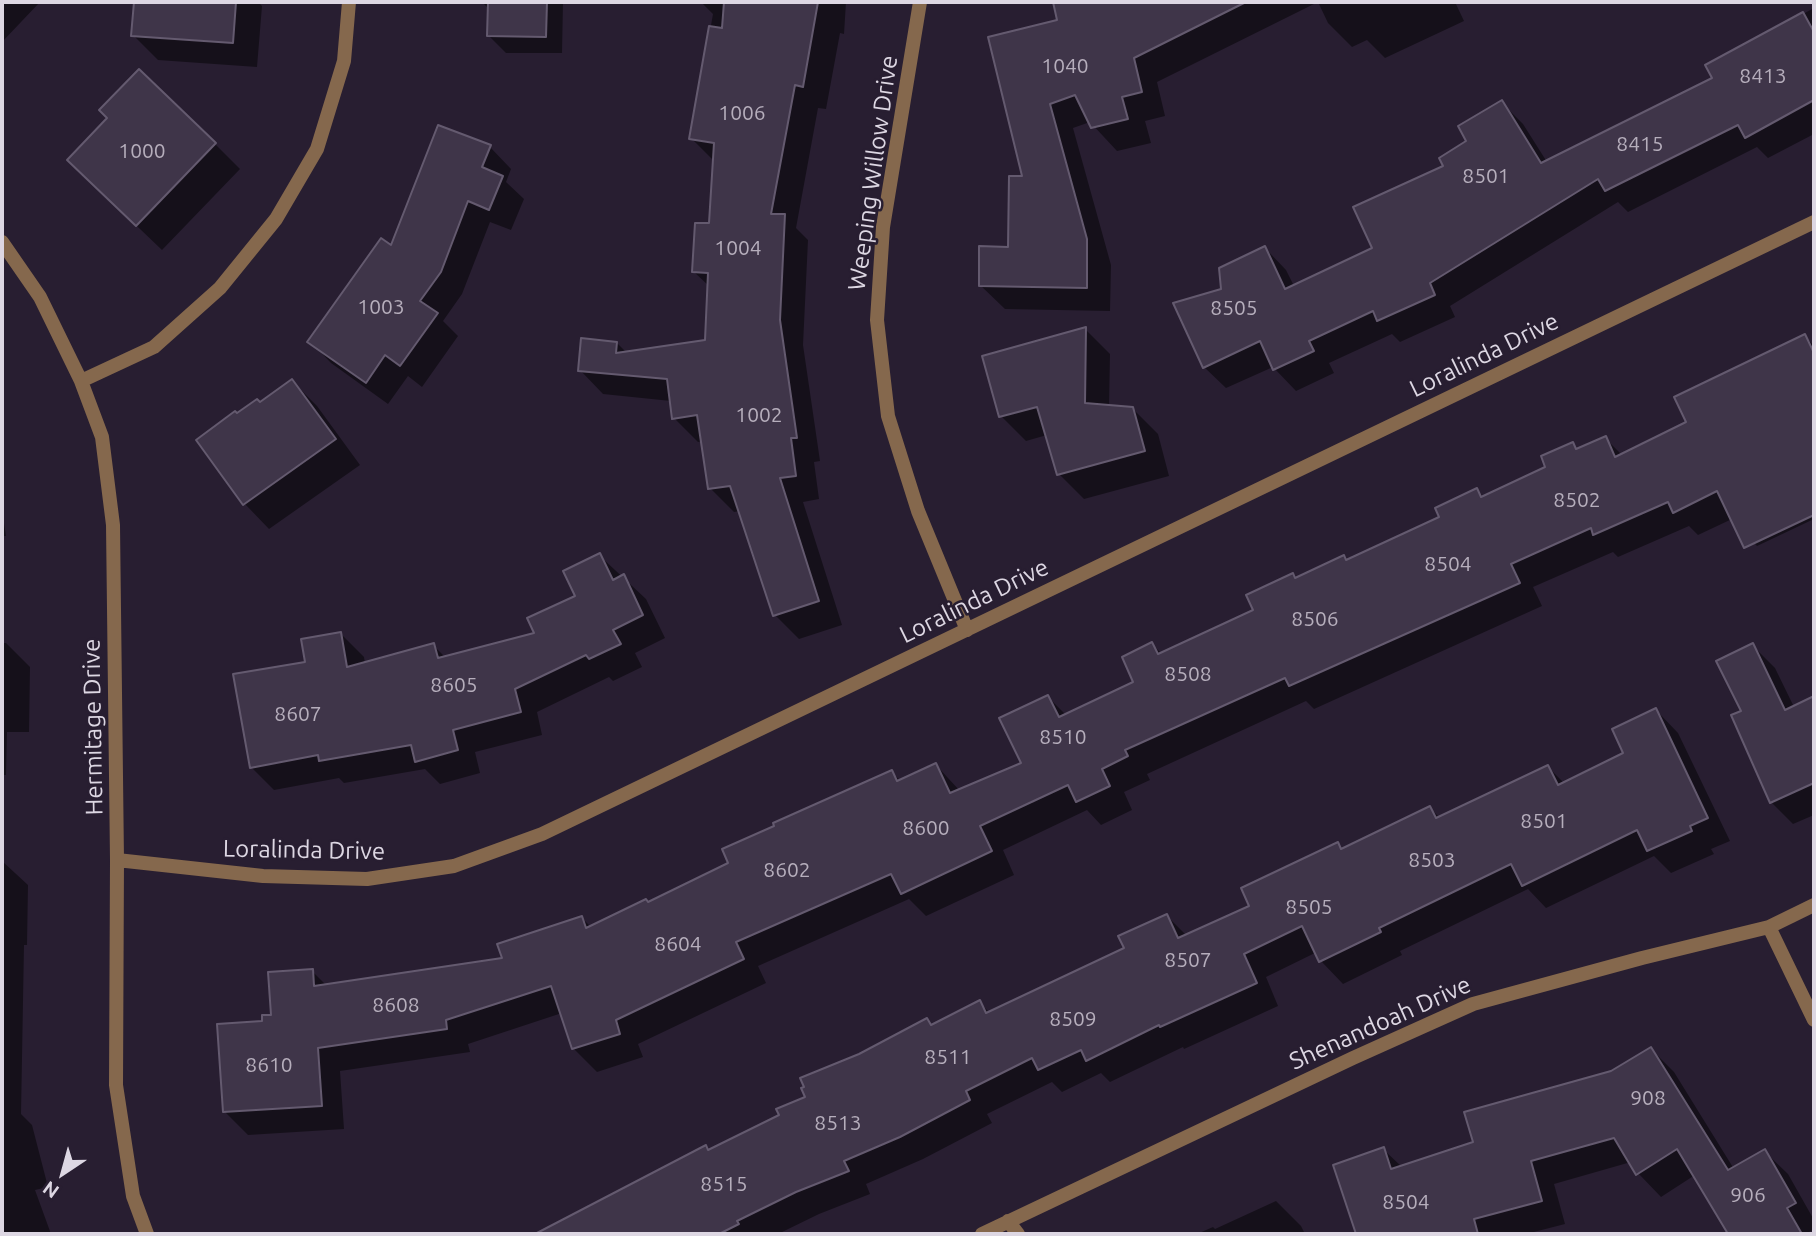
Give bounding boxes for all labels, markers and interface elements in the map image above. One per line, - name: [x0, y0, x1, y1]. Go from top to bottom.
- house number: 1040: [1041, 53, 1089, 79]
- street label: Weeping Willow Drive: [842, 54, 904, 292]
- house number: 8413: [1739, 63, 1787, 89]
- house number: 1006: [718, 100, 766, 126]
- house number: 8415: [1616, 131, 1664, 157]
- house number: 1000: [118, 138, 166, 164]
- house number: 8501: [1462, 163, 1510, 189]
- house number: 1004: [714, 235, 762, 261]
- house number: 1003: [357, 294, 405, 320]
- house number: 8505: [1210, 295, 1258, 321]
- street label: Loralinda Drive: [1405, 307, 1563, 403]
- house number: 1002: [735, 402, 783, 428]
- house number: 8502: [1553, 487, 1601, 513]
- house number: 8504: [1424, 551, 1472, 577]
- street label: Loralinda Drive: [895, 553, 1053, 649]
- house number: 8506: [1291, 606, 1339, 632]
- street label: Hermitage Drive: [77, 638, 109, 816]
- house number: 8508: [1164, 661, 1212, 687]
- house number: 8605: [430, 672, 478, 698]
- house number: 8607: [274, 701, 322, 727]
- house number: 8510: [1039, 724, 1087, 750]
- house number: 8501: [1520, 808, 1568, 834]
- house number: 8600: [902, 815, 950, 841]
- street label: Loralinda Drive: [223, 834, 385, 866]
- house number: 8503: [1408, 847, 1456, 873]
- house number: 8602: [763, 857, 811, 883]
- house number: 8505: [1285, 894, 1333, 920]
- house number: 8604: [654, 931, 702, 957]
- house number: 8507: [1164, 947, 1212, 973]
- street label: Shenandoah Drive: [1285, 970, 1475, 1076]
- house number: 8608: [372, 992, 420, 1018]
- house number: 8509: [1049, 1006, 1097, 1032]
- house number: 8511: [924, 1044, 972, 1070]
- house number: 8610: [245, 1052, 293, 1078]
- house number: 908: [1630, 1085, 1666, 1111]
- house number: 8513: [814, 1110, 862, 1136]
- north arrow: [28, 1138, 98, 1208]
- house number: 8515: [700, 1171, 748, 1197]
- text: N: [38, 1177, 63, 1203]
- house number: 906: [1730, 1182, 1766, 1208]
- house number: 8504: [1382, 1189, 1430, 1215]

